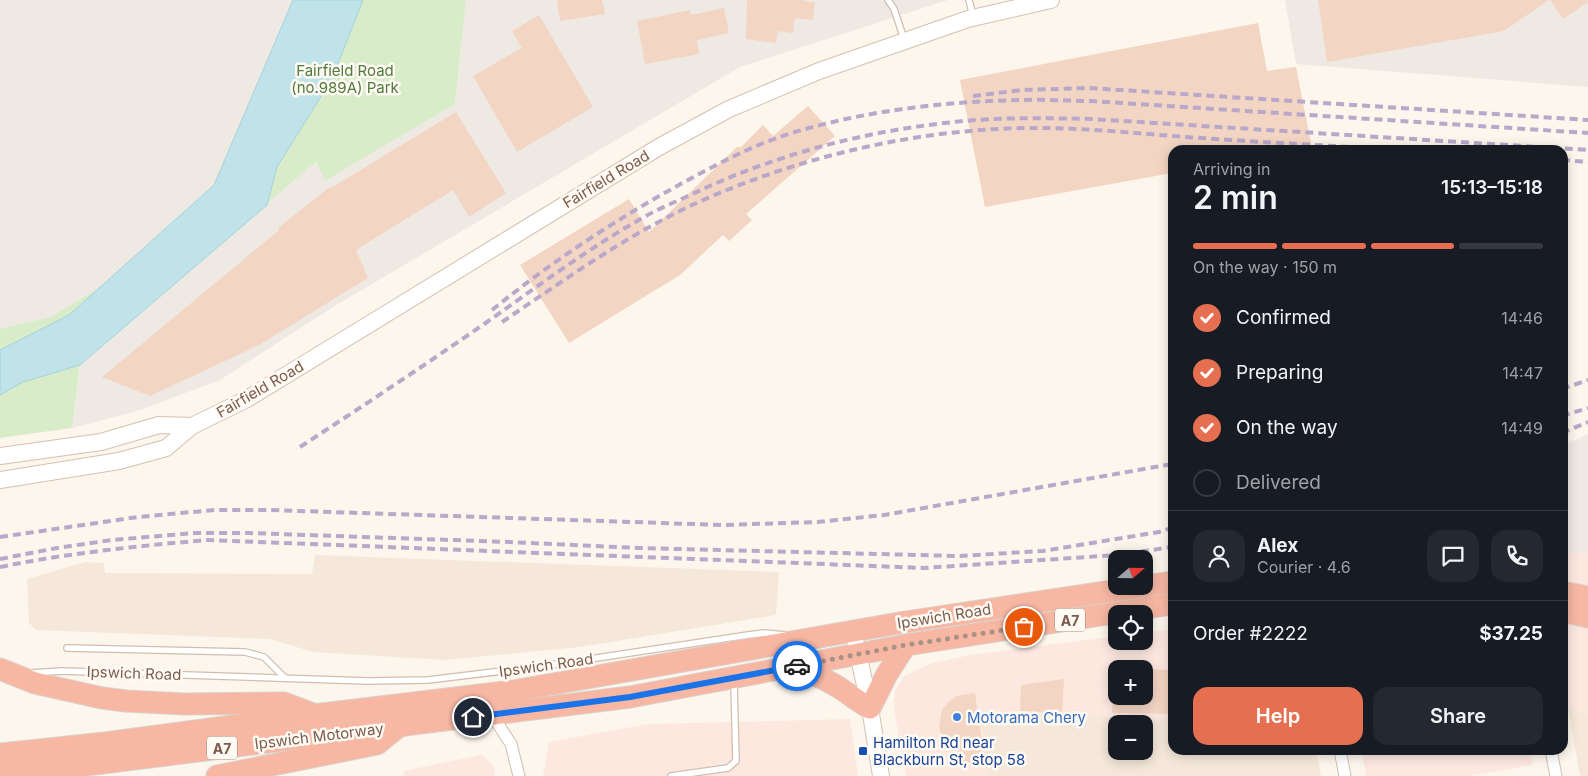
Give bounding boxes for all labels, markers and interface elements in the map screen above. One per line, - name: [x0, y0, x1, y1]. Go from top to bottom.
- park label: Fairfield Road (no.989A) Park: [291, 61, 400, 97]
- street label: Fairfield Road: [559, 146, 653, 212]
- text: Arriving in: [1193, 159, 1270, 179]
- text: 15:13–15:18: [1441, 176, 1543, 199]
- text: 2 min: [1193, 178, 1278, 217]
- text: On the way · 150 m: [1193, 257, 1337, 277]
- icon: check: [1193, 304, 1221, 332]
- text: Confirmed: [1236, 306, 1331, 329]
- text: 14:46: [1501, 308, 1543, 328]
- street label: Fairfield Road: [213, 356, 307, 422]
- icon: check: [1193, 359, 1221, 387]
- text: Preparing: [1236, 361, 1323, 384]
- text: 14:47: [1502, 363, 1543, 383]
- icon: check: [1193, 414, 1221, 442]
- text: On the way: [1236, 416, 1338, 439]
- text: 14:49: [1501, 418, 1543, 438]
- text: Delivered: [1236, 471, 1321, 494]
- button: person: [1193, 530, 1245, 582]
- button: chat: [1427, 530, 1479, 582]
- button: phone: [1491, 530, 1543, 582]
- text: Alex: [1257, 534, 1298, 557]
- north arrow: [1108, 550, 1152, 595]
- map controls: [1108, 550, 1153, 760]
- text: Courier · 4.6: [1257, 557, 1351, 577]
- street label: Ipswich Road: [896, 599, 992, 633]
- button: locate: [1108, 605, 1153, 650]
- pin: [1003, 606, 1045, 648]
- road number: A7: [1055, 608, 1085, 632]
- icon: bag: [1010, 613, 1038, 641]
- text: Order #2222: [1193, 622, 1308, 645]
- text: $37.25: [1479, 622, 1543, 645]
- courier: [772, 641, 822, 691]
- street label: Ipswich Road: [498, 649, 594, 681]
- icon: car: [783, 652, 811, 680]
- button: +: [1108, 660, 1153, 705]
- street label: Ipswich Road: [86, 662, 182, 684]
- button: Help: [1193, 687, 1363, 745]
- button: Share: [1373, 687, 1543, 745]
- pin: [452, 696, 494, 738]
- icon: home: [459, 703, 487, 731]
- place label: Motorama Chery: [967, 708, 1087, 727]
- marker: Motorama Chery: [951, 711, 963, 723]
- button: −: [1108, 715, 1153, 760]
- street label: Ipswich Motorway: [253, 719, 385, 753]
- place label: Hamilton Rd near Blackburn St, stop 58: [873, 733, 1025, 769]
- road number: A7: [207, 736, 237, 760]
- marker: Hamilton Rd near Blackburn St, stop 58: [857, 745, 869, 757]

